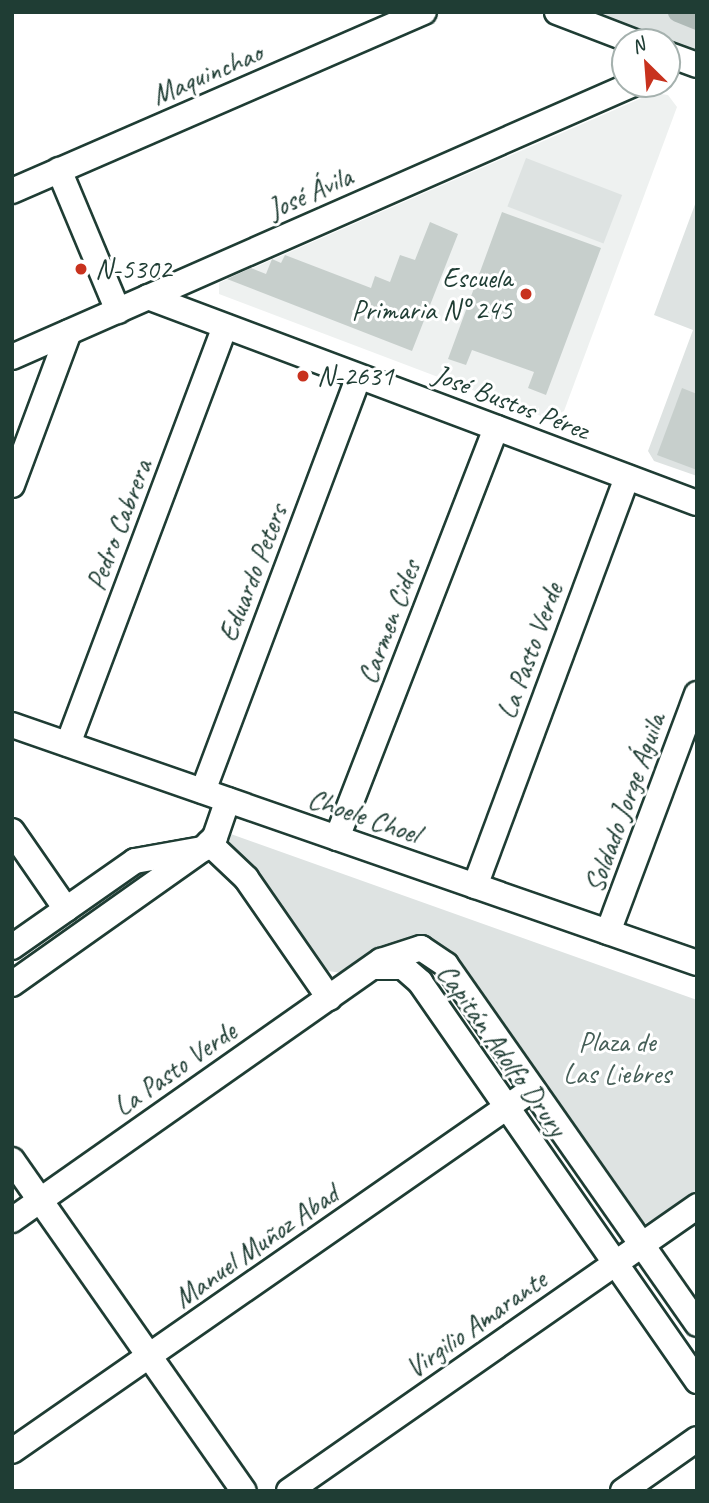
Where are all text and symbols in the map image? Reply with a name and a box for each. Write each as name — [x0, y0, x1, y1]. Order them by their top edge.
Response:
north arrow — [611, 28, 681, 98]
text: N — [628, 32, 648, 59]
street label: Maquinchao — [147, 36, 267, 112]
street label: José Ávila — [263, 160, 357, 226]
place label: N-5302 — [95, 252, 171, 286]
marker: N-5302 — [73, 261, 89, 277]
place label: Escuela Primaria N° 245 — [352, 261, 512, 327]
marker: Escuela Primaria N° 245 — [518, 286, 534, 302]
street label: José Bustos Pérez — [429, 357, 593, 447]
place label: N-2631 — [317, 359, 393, 393]
marker: N-2631 — [295, 368, 311, 384]
street label: Pedro Cabrera — [79, 455, 159, 595]
street label: Eduardo Peters — [211, 500, 295, 646]
street label: Carmen Cides — [350, 556, 428, 688]
street label: La Pasto Verde — [490, 578, 570, 724]
street label: Soldado Jorge Águila — [577, 709, 673, 897]
street label: Choele Choel — [304, 781, 424, 851]
street label: Capitán Adolfo Drury — [430, 957, 574, 1143]
street label: La Pasto Verde — [107, 1014, 243, 1124]
park label: Plaza de Las Liebres — [563, 1025, 671, 1091]
street label: Manuel Muñoz Abad — [167, 1177, 345, 1315]
street label: Virgilio Amarante — [399, 1263, 553, 1385]

